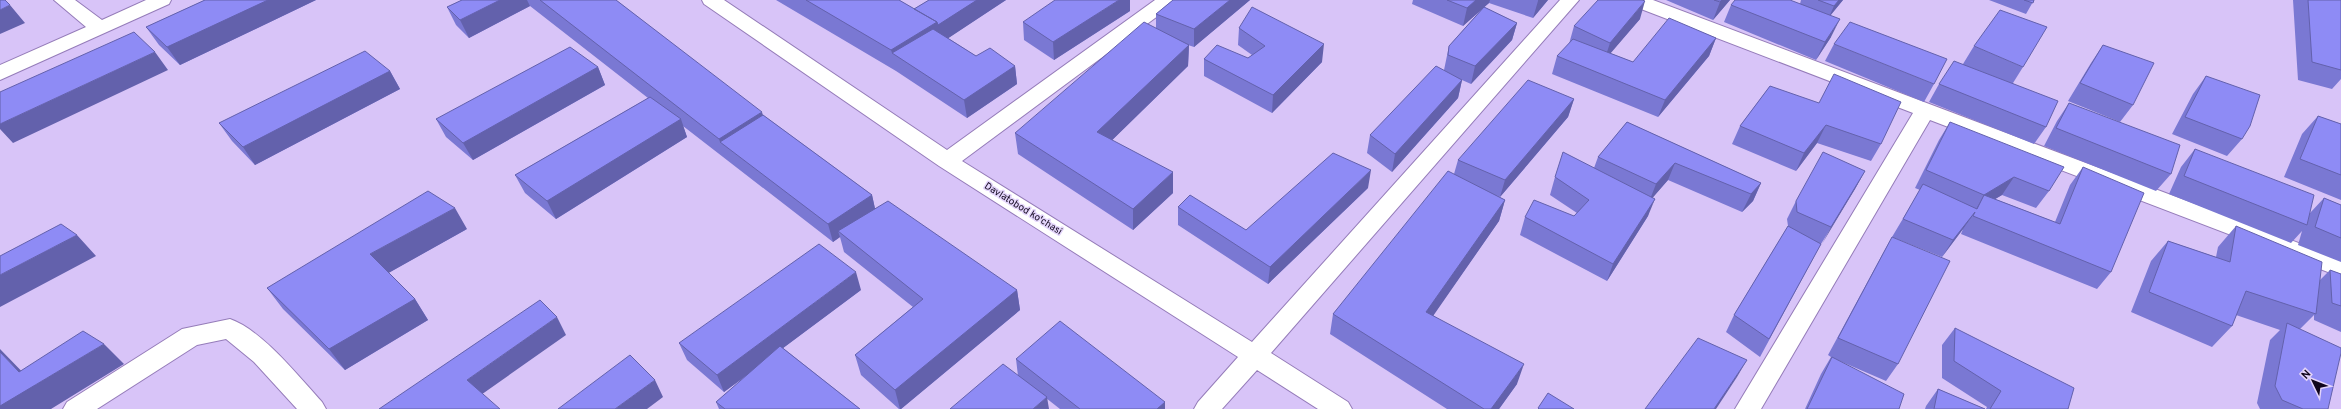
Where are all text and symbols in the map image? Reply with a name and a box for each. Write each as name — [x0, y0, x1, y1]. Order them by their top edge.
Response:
street label: Davlatobod ko'chasi — [982, 180, 1064, 238]
north arrow — [2293, 361, 2333, 401]
text: N — [2299, 367, 2314, 383]

